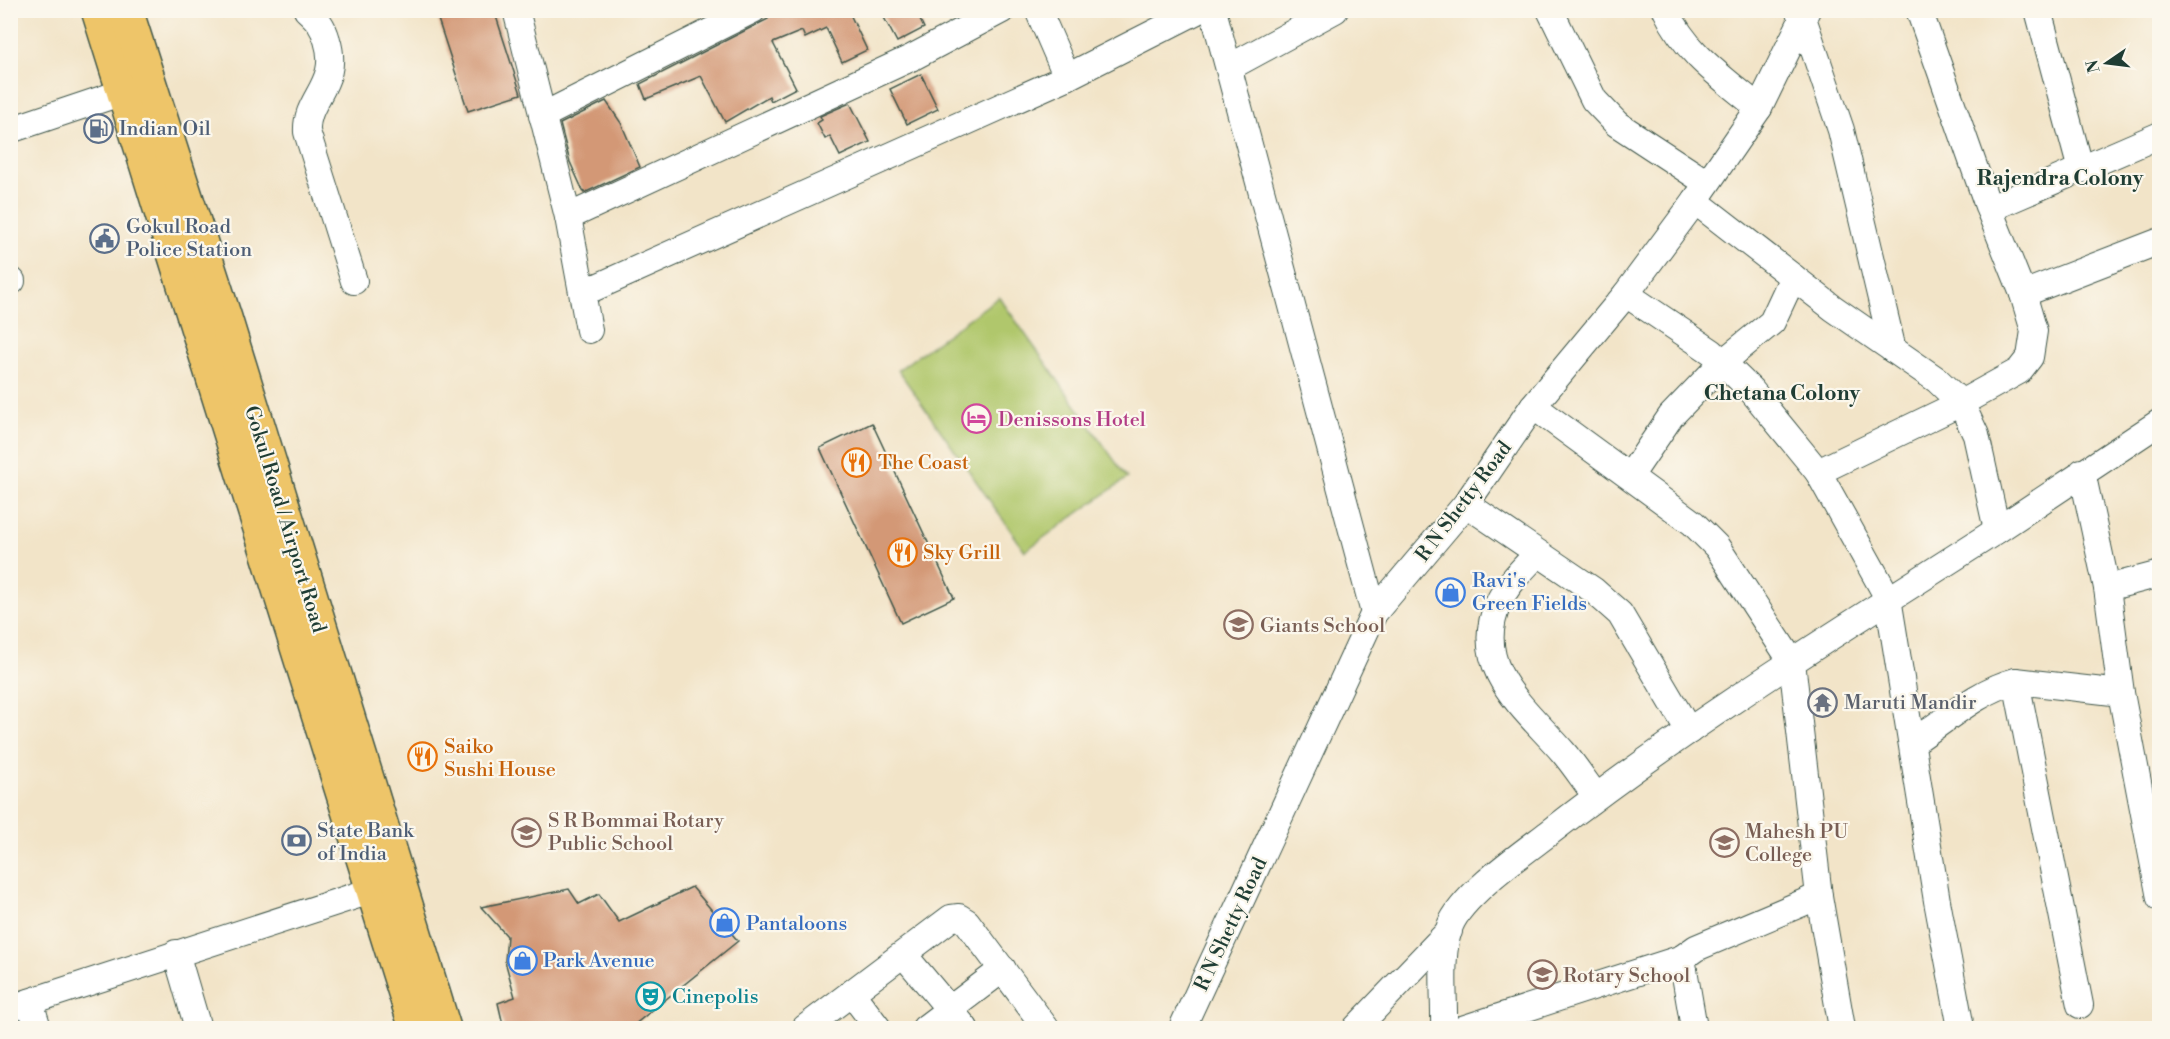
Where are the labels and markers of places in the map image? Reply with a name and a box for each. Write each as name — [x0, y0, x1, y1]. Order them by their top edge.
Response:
fuel station icon: Indian Oil — [82, 112, 114, 144]
place label: Indian Oil — [119, 117, 211, 142]
place label: Gokul Road Police Station — [126, 215, 252, 263]
public building icon: Gokul Road Police Station — [89, 222, 121, 254]
hotel icon: Denissons Hotel — [961, 403, 993, 435]
place label: Denissons Hotel — [998, 408, 1146, 433]
restaurant icon: The Coast — [841, 446, 873, 478]
place label: The Coast — [878, 451, 969, 476]
restaurant icon: Sky Grill — [886, 536, 918, 568]
place label: Sky Grill — [923, 541, 1001, 566]
place label: Ravi's Green Fields — [1472, 569, 1587, 617]
shop icon: Ravi's Green Fields — [1435, 576, 1467, 608]
school or university icon: Giants School — [1223, 609, 1255, 641]
place label: Giants School — [1260, 614, 1385, 639]
temple icon: Maruti Mandir — [1807, 686, 1839, 718]
place label: Maruti Mandir — [1844, 691, 1977, 716]
place label: Saiko Sushi House — [444, 735, 556, 783]
restaurant icon: Saiko Sushi House — [407, 741, 439, 773]
place label: S R Bommai Rotary Public School — [548, 809, 724, 857]
school or university icon: S R Bommai Rotary Public School — [511, 816, 543, 848]
place label: State Bank of India — [317, 819, 415, 867]
place label: Mahesh PU College — [1745, 820, 1848, 868]
bank icon: State Bank of India — [280, 825, 312, 857]
school or university icon: Mahesh PU College — [1708, 826, 1740, 858]
shop icon: Pantaloons — [709, 907, 741, 939]
place label: Pantaloons — [746, 912, 847, 937]
shop icon: Park Avenue — [506, 944, 538, 976]
place label: Park Avenue — [543, 949, 655, 974]
school or university icon: Rotary School — [1526, 959, 1558, 991]
place label: Rotary School — [1563, 964, 1690, 989]
theatre icon: Cinepolis — [635, 980, 667, 1012]
place label: Cinepolis — [672, 985, 758, 1010]

